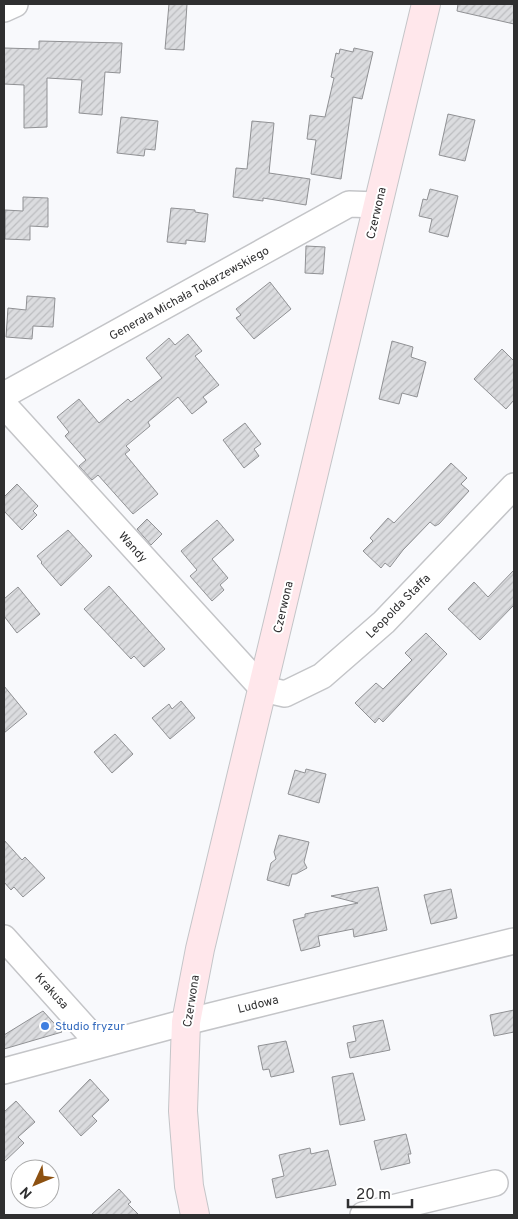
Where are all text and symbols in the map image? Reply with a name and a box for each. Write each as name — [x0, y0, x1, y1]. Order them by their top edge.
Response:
street label: Czerwona — [363, 186, 391, 241]
street label: Generała Michała Tokarzewskiego — [107, 243, 273, 345]
street label: Wandy — [114, 529, 150, 567]
street label: Leopolda Staffa — [363, 571, 434, 642]
street label: Czerwona — [270, 580, 298, 635]
street label: Krakusa — [31, 970, 72, 1013]
street label: Czerwona — [180, 974, 204, 1029]
street label: Ludowa — [236, 992, 280, 1018]
place label: Studio fryzur — [55, 1019, 125, 1035]
marker: Studio fryzur — [39, 1020, 51, 1032]
north arrow — [10, 1159, 60, 1209]
scale bar — [348, 1176, 412, 1208]
text: N — [17, 1182, 36, 1202]
text: 20 m — [356, 1186, 391, 1205]

